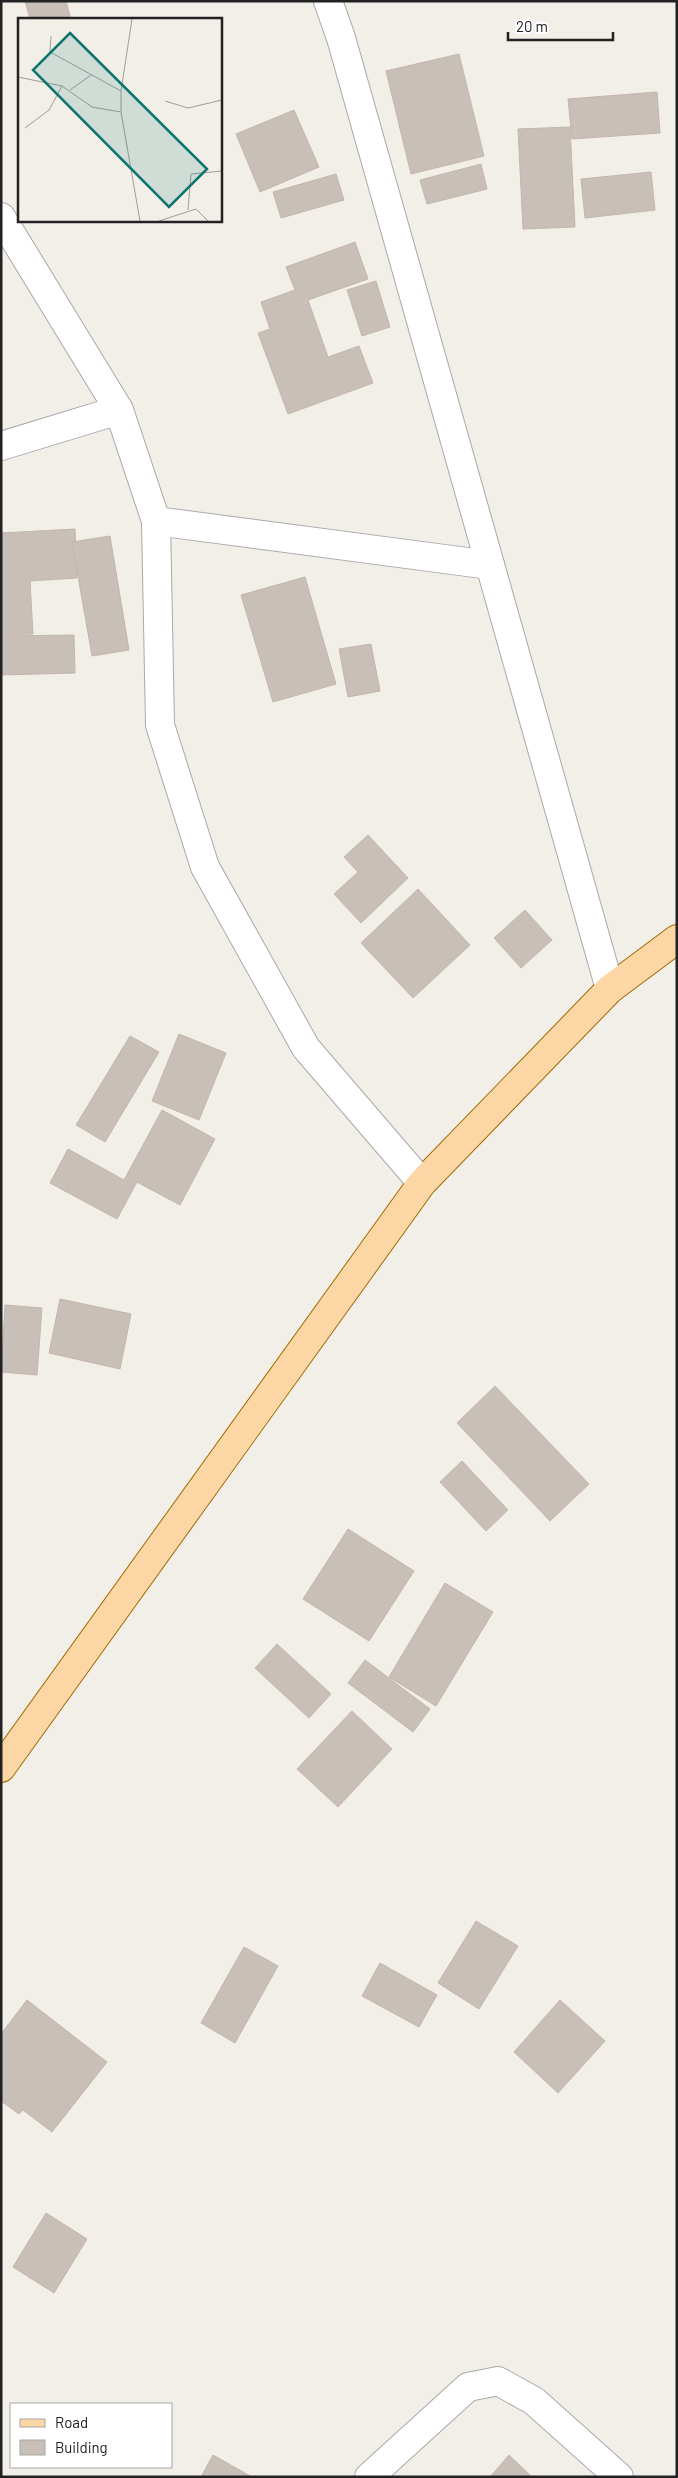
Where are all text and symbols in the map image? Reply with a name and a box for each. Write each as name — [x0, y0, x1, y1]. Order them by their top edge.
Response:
scale bar — [508, 10, 613, 42]
text: 20 m — [516, 17, 548, 35]
inset map — [18, 18, 221, 221]
legend — [10, 2403, 172, 2468]
text: Road — [55, 2413, 88, 2431]
text: Building — [55, 2438, 108, 2456]

